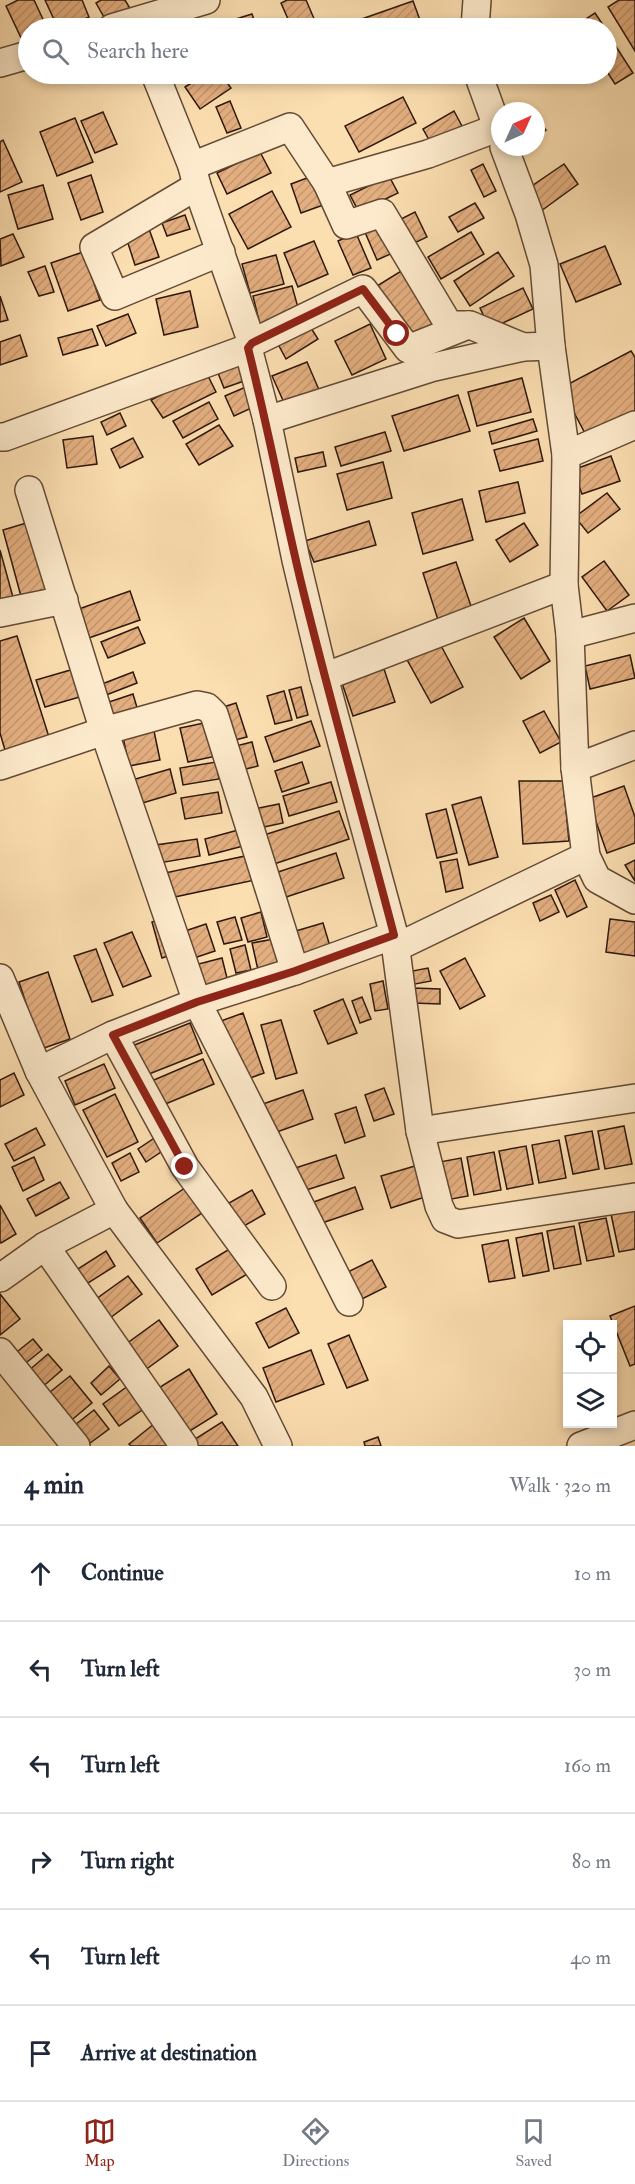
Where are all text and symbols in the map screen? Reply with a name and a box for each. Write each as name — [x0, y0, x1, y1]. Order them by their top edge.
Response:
search box — [18, 18, 617, 84]
icon: search — [39, 35, 72, 68]
text: Search here — [87, 37, 189, 65]
north arrow — [491, 102, 545, 156]
route start — [383, 320, 409, 346]
route end — [171, 1153, 197, 1179]
map controls — [563, 1320, 617, 1428]
button: locate — [563, 1320, 617, 1374]
button: layers — [563, 1374, 617, 1428]
text: 4 min — [24, 1469, 84, 1501]
text: Walk · 320 m — [509, 1473, 611, 1498]
icon: ahead — [24, 1557, 57, 1590]
text: Continue — [81, 1559, 164, 1587]
text: 10 m — [574, 1561, 611, 1586]
icon: left — [24, 1653, 57, 1686]
text: Turn left — [81, 1655, 160, 1683]
text: 30 m — [573, 1657, 611, 1682]
icon: left — [24, 1749, 57, 1782]
text: Turn left — [81, 1751, 160, 1779]
text: 160 m — [564, 1753, 611, 1778]
icon: right — [24, 1845, 57, 1878]
text: Turn right — [81, 1847, 174, 1875]
text: 80 m — [572, 1849, 611, 1874]
icon: left — [24, 1941, 57, 1974]
text: Turn left — [81, 1943, 160, 1971]
text: 40 m — [570, 1945, 611, 1970]
icon: arrive — [24, 2037, 57, 2070]
text: Arrive at destination — [81, 2039, 257, 2067]
tab: Map — [83, 2115, 116, 2171]
tab: Directions — [282, 2115, 349, 2171]
tab: Saved — [515, 2115, 552, 2171]

